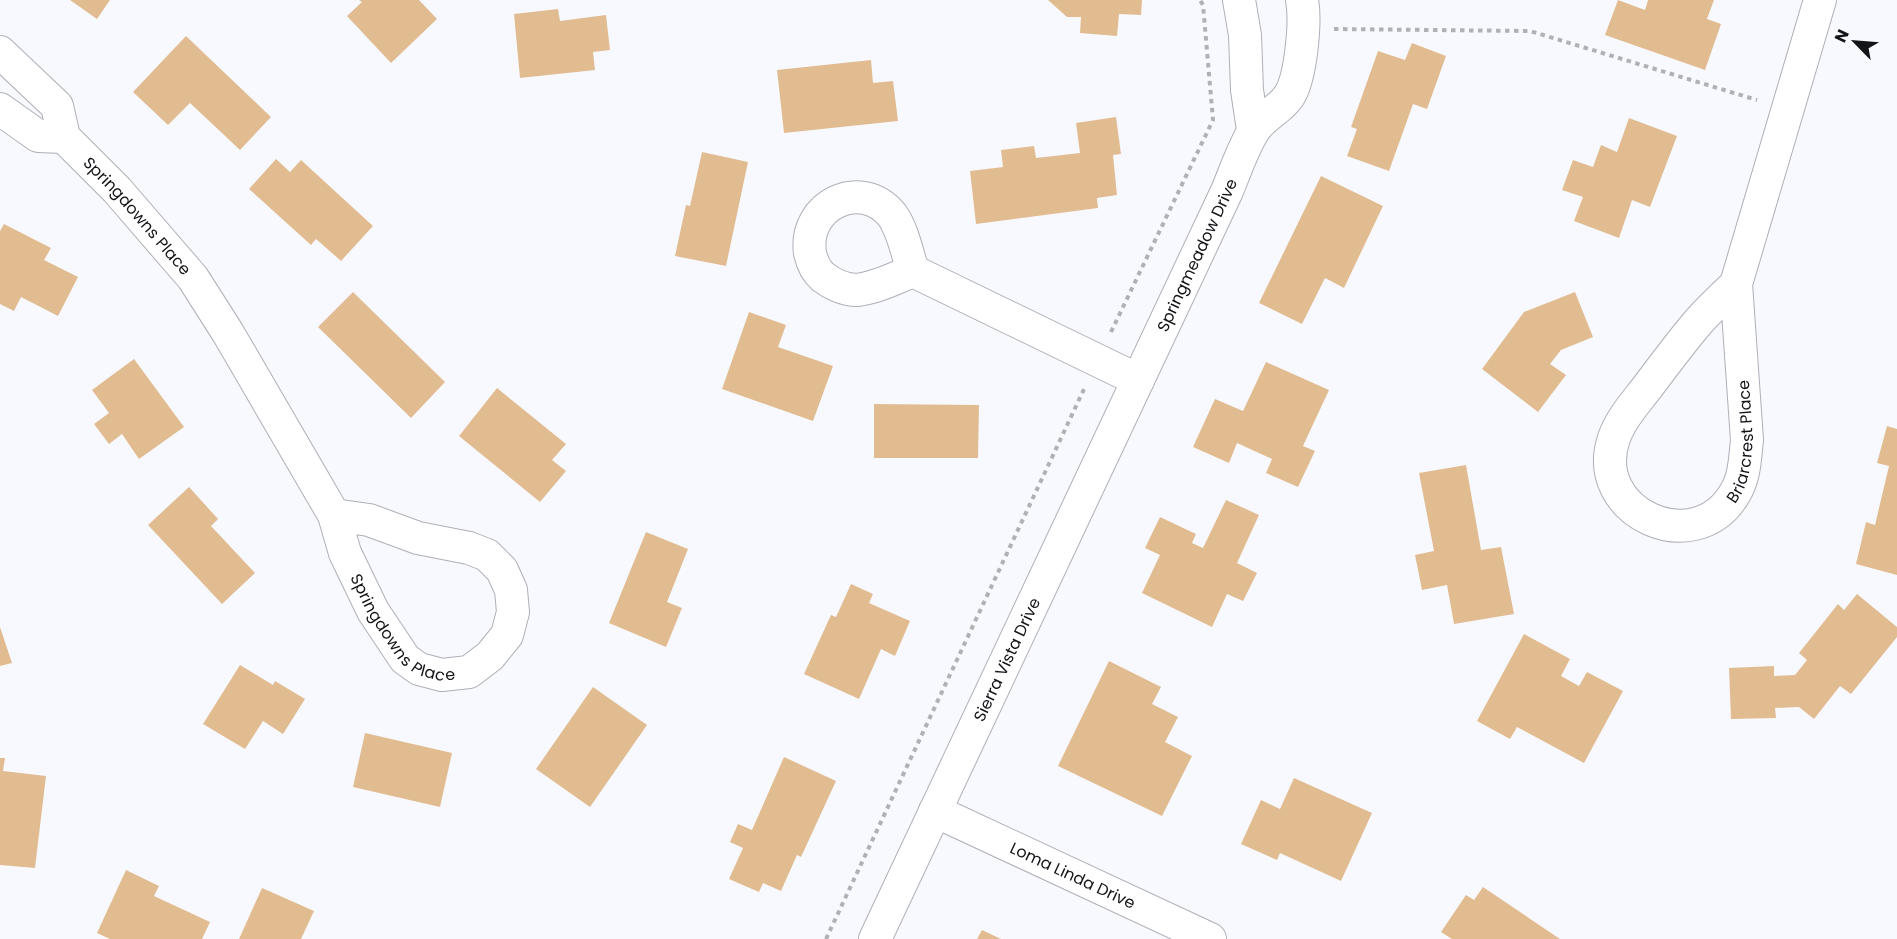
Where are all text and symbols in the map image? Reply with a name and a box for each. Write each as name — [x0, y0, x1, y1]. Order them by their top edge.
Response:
north arrow — [1825, 12, 1885, 72]
text: N — [1829, 26, 1855, 46]
street label: Springdowns Place — [78, 152, 196, 280]
street label: Springmeadow Drive — [1151, 175, 1243, 336]
street label: Briarcrest Place — [1721, 379, 1759, 508]
street label: Springdowns Place — [345, 570, 456, 687]
street label: Sierra Vista Drive — [968, 594, 1046, 725]
street label: Loma Linda Drive — [1006, 836, 1139, 915]

